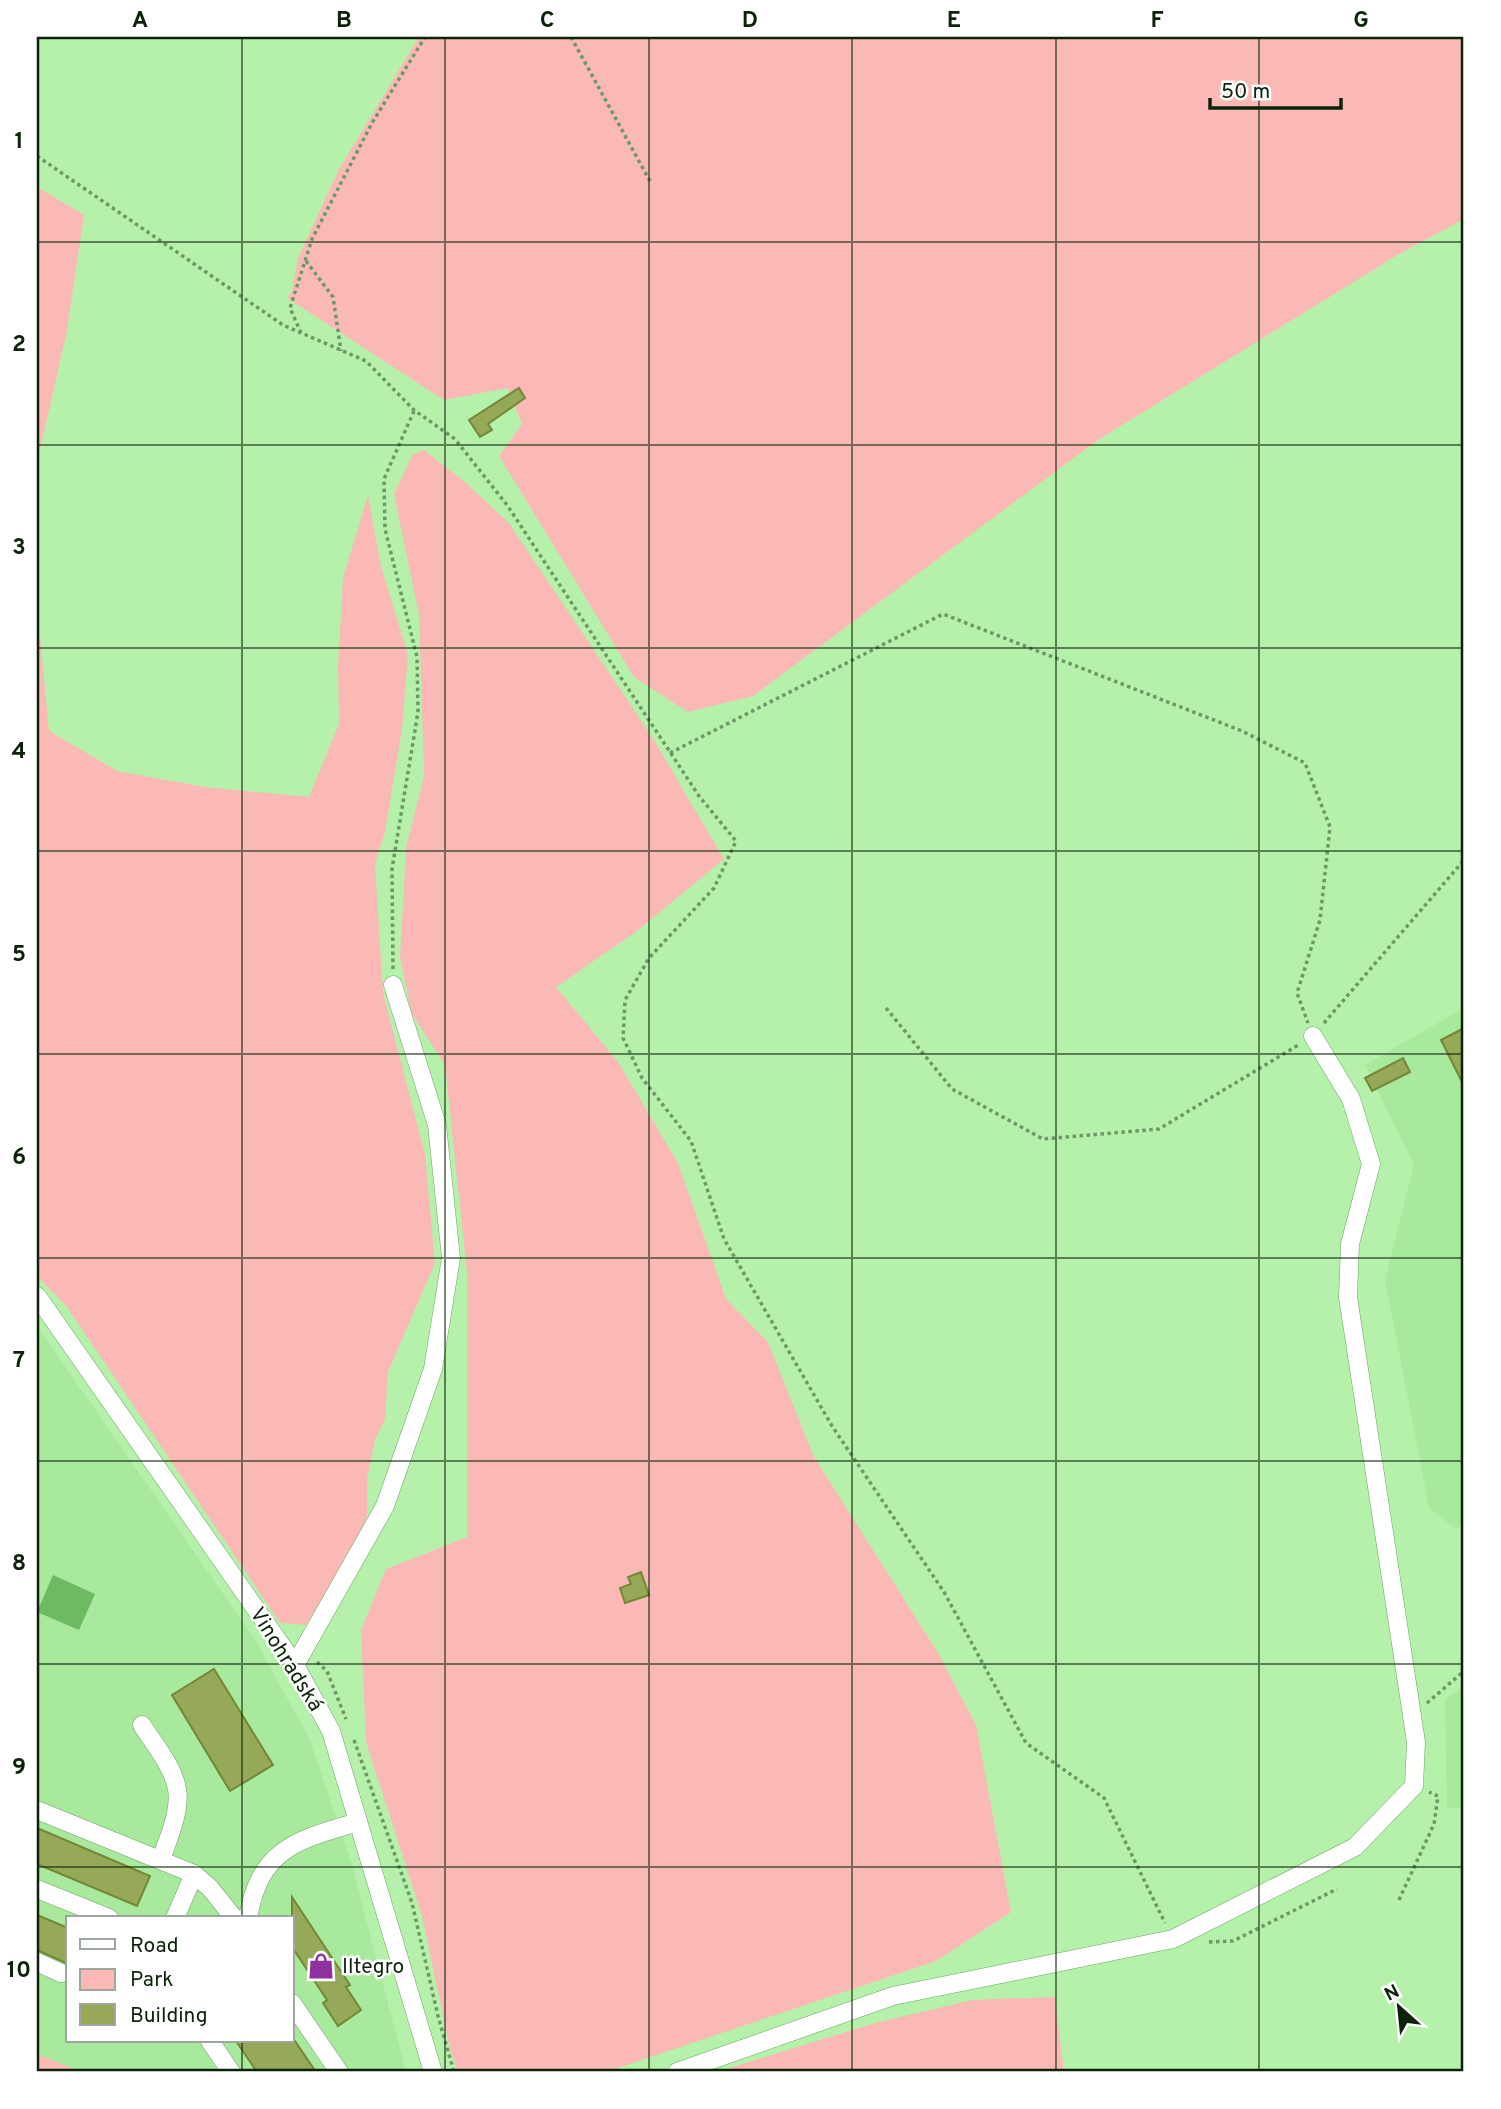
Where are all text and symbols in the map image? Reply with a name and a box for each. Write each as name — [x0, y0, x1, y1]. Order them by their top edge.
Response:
text: A — [132, 7, 148, 36]
text: B — [336, 7, 352, 36]
text: C — [540, 7, 554, 36]
text: D — [742, 7, 758, 36]
text: E — [947, 7, 961, 36]
text: F — [1150, 7, 1164, 36]
text: G — [1353, 7, 1369, 36]
scale bar — [1210, 66, 1342, 110]
text: 50 m — [1221, 79, 1270, 106]
text: 1 — [14, 128, 24, 157]
text: 2 — [12, 331, 26, 360]
text: 3 — [12, 534, 26, 563]
text: 4 — [12, 738, 26, 767]
text: 5 — [12, 941, 26, 970]
text: 6 — [12, 1144, 26, 1173]
text: 7 — [13, 1347, 25, 1376]
text: 8 — [12, 1550, 26, 1579]
street label: Vinohradská — [243, 1603, 328, 1717]
text: 9 — [12, 1754, 26, 1783]
legend — [66, 1916, 294, 2042]
text: Road — [130, 1933, 179, 1960]
shop icon: Iltegro — [306, 1951, 336, 1981]
place label: Iltegro — [342, 1954, 404, 1981]
text: 10 — [7, 1957, 31, 1986]
text: Park — [130, 1967, 173, 1994]
north arrow — [1364, 1972, 1434, 2042]
text: N — [1381, 1980, 1404, 2007]
text: Building — [130, 2003, 208, 2030]

